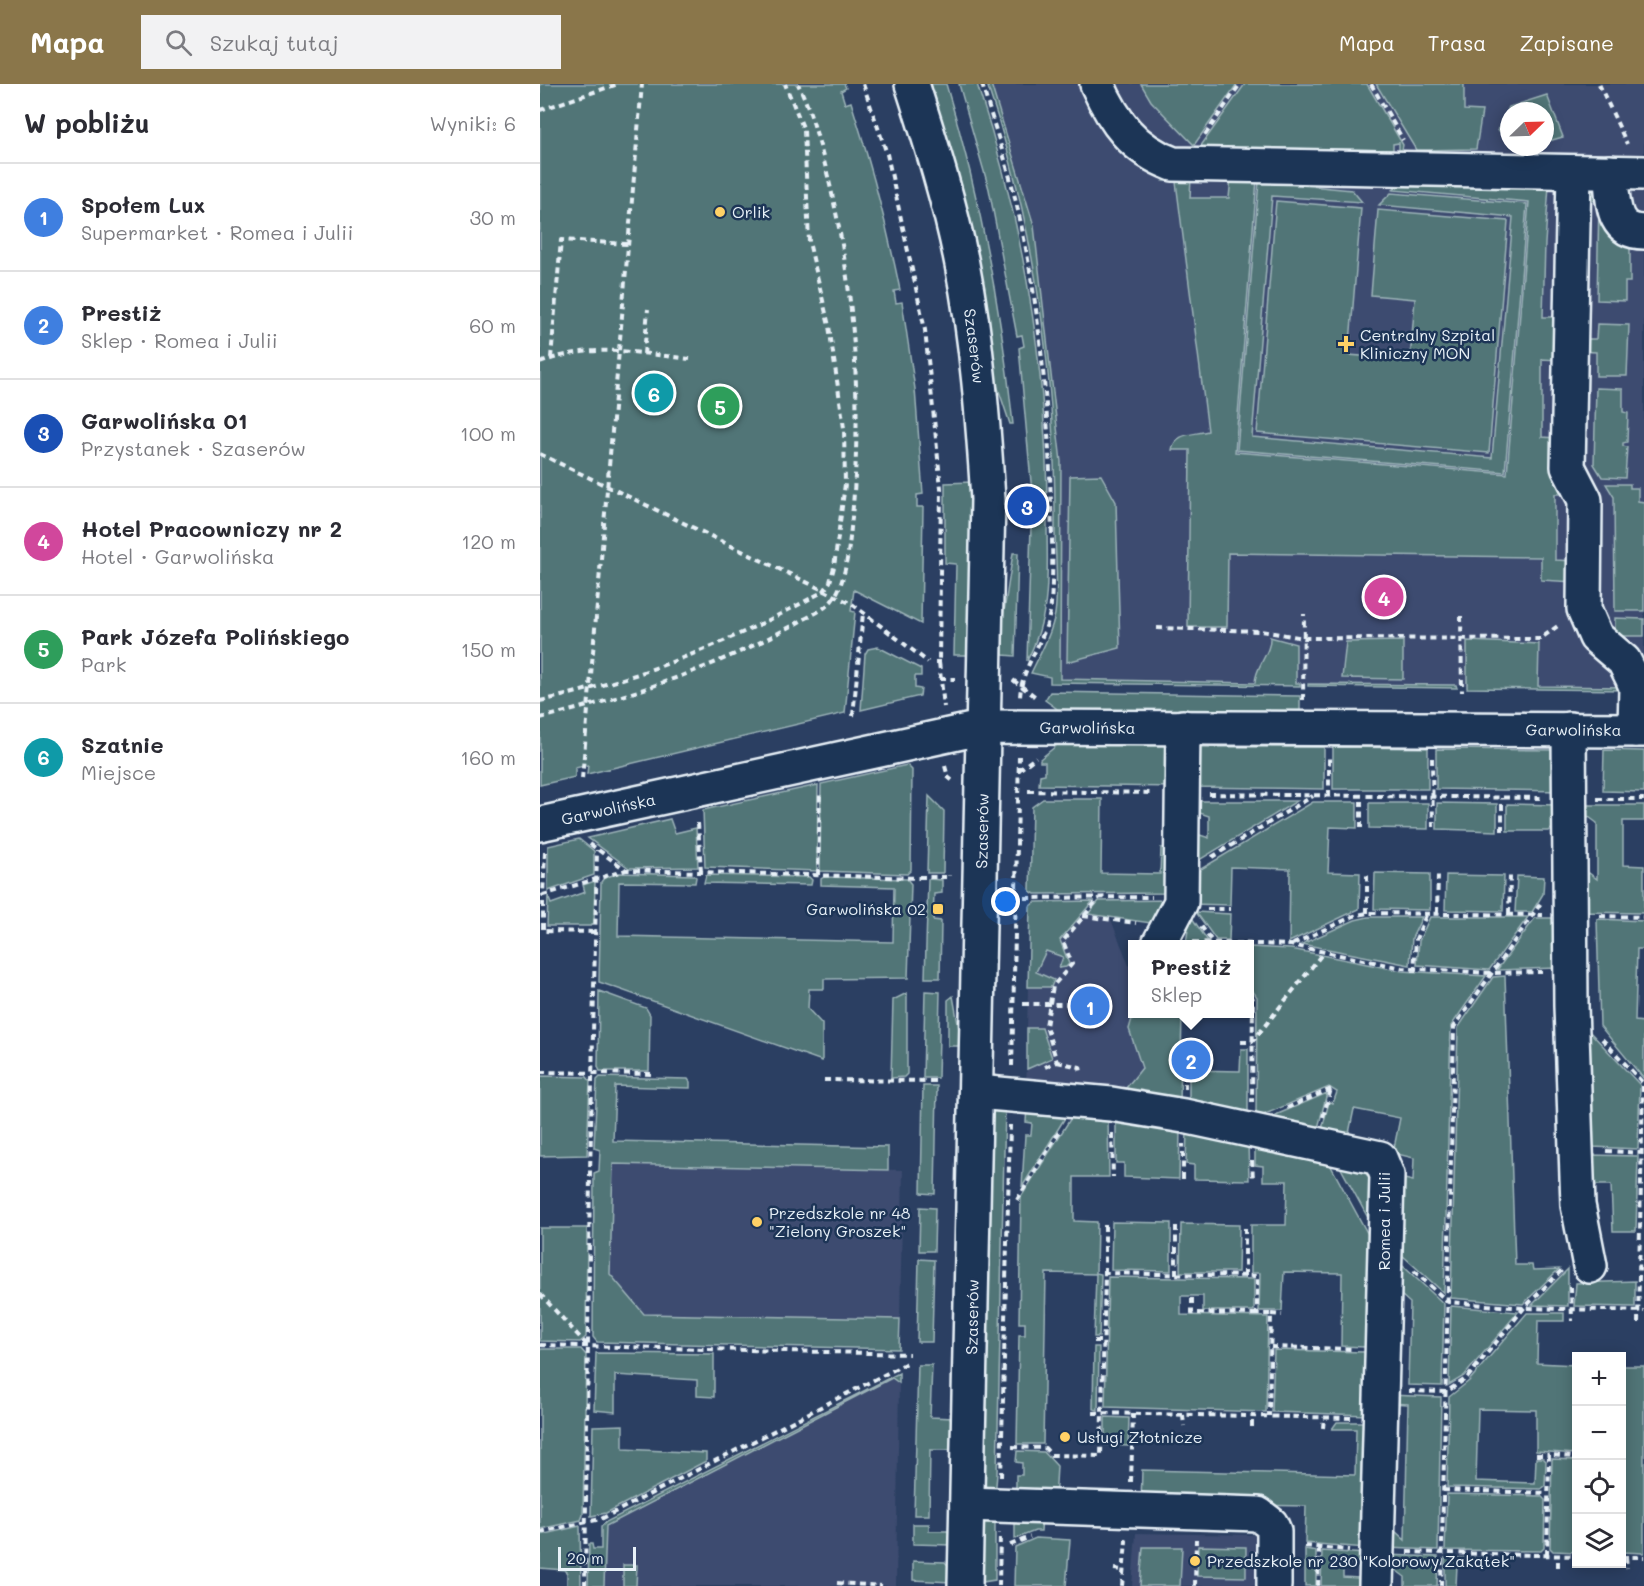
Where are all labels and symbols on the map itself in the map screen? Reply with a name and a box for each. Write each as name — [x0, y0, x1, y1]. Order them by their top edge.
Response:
north arrow — [1500, 102, 1554, 156]
place label: Orlik — [732, 201, 770, 222]
marker: Orlik — [713, 205, 727, 219]
street label: Szaserów — [960, 307, 990, 385]
place label: Centralny Szpital Kliniczny MON — [1360, 324, 1495, 363]
marker: Centralny Szpital Kliniczny MON — [1337, 335, 1355, 353]
pin: 6 — [634, 370, 674, 416]
pin: 5 — [700, 384, 740, 428]
pin: 3 — [1008, 484, 1046, 528]
pin: 4 — [1364, 574, 1404, 620]
street label: Garwolińska — [1040, 716, 1136, 738]
street label: Garwolińska — [1526, 718, 1622, 740]
street label: Garwolińska — [559, 788, 657, 829]
street label: Szaserów — [970, 793, 993, 869]
your location — [991, 887, 1020, 916]
place label: Garwolińska 02 — [806, 898, 926, 919]
marker: Garwolińska 02 — [931, 902, 945, 916]
pin: 1 — [1070, 984, 1110, 1028]
pin: 2 — [1172, 1038, 1210, 1082]
street label: Romea i Julii — [1373, 1172, 1394, 1270]
place label: Przedszkole nr 48 "Zielony Groszek" — [769, 1202, 911, 1241]
marker: Przedszkole nr 48 "Zielony Groszek" — [750, 1215, 764, 1229]
street label: Szaserów — [960, 1279, 983, 1355]
place label: Usługi Złotnicze — [1077, 1426, 1203, 1447]
marker: Usługi Złotnicze — [1058, 1430, 1072, 1444]
scale bar — [558, 1544, 636, 1572]
place label: Przedszkole nr 230 "Kolorowy Zakątek" — [1207, 1550, 1515, 1571]
marker: Przedszkole nr 230 "Kolorowy Zakątek" — [1188, 1554, 1202, 1568]

